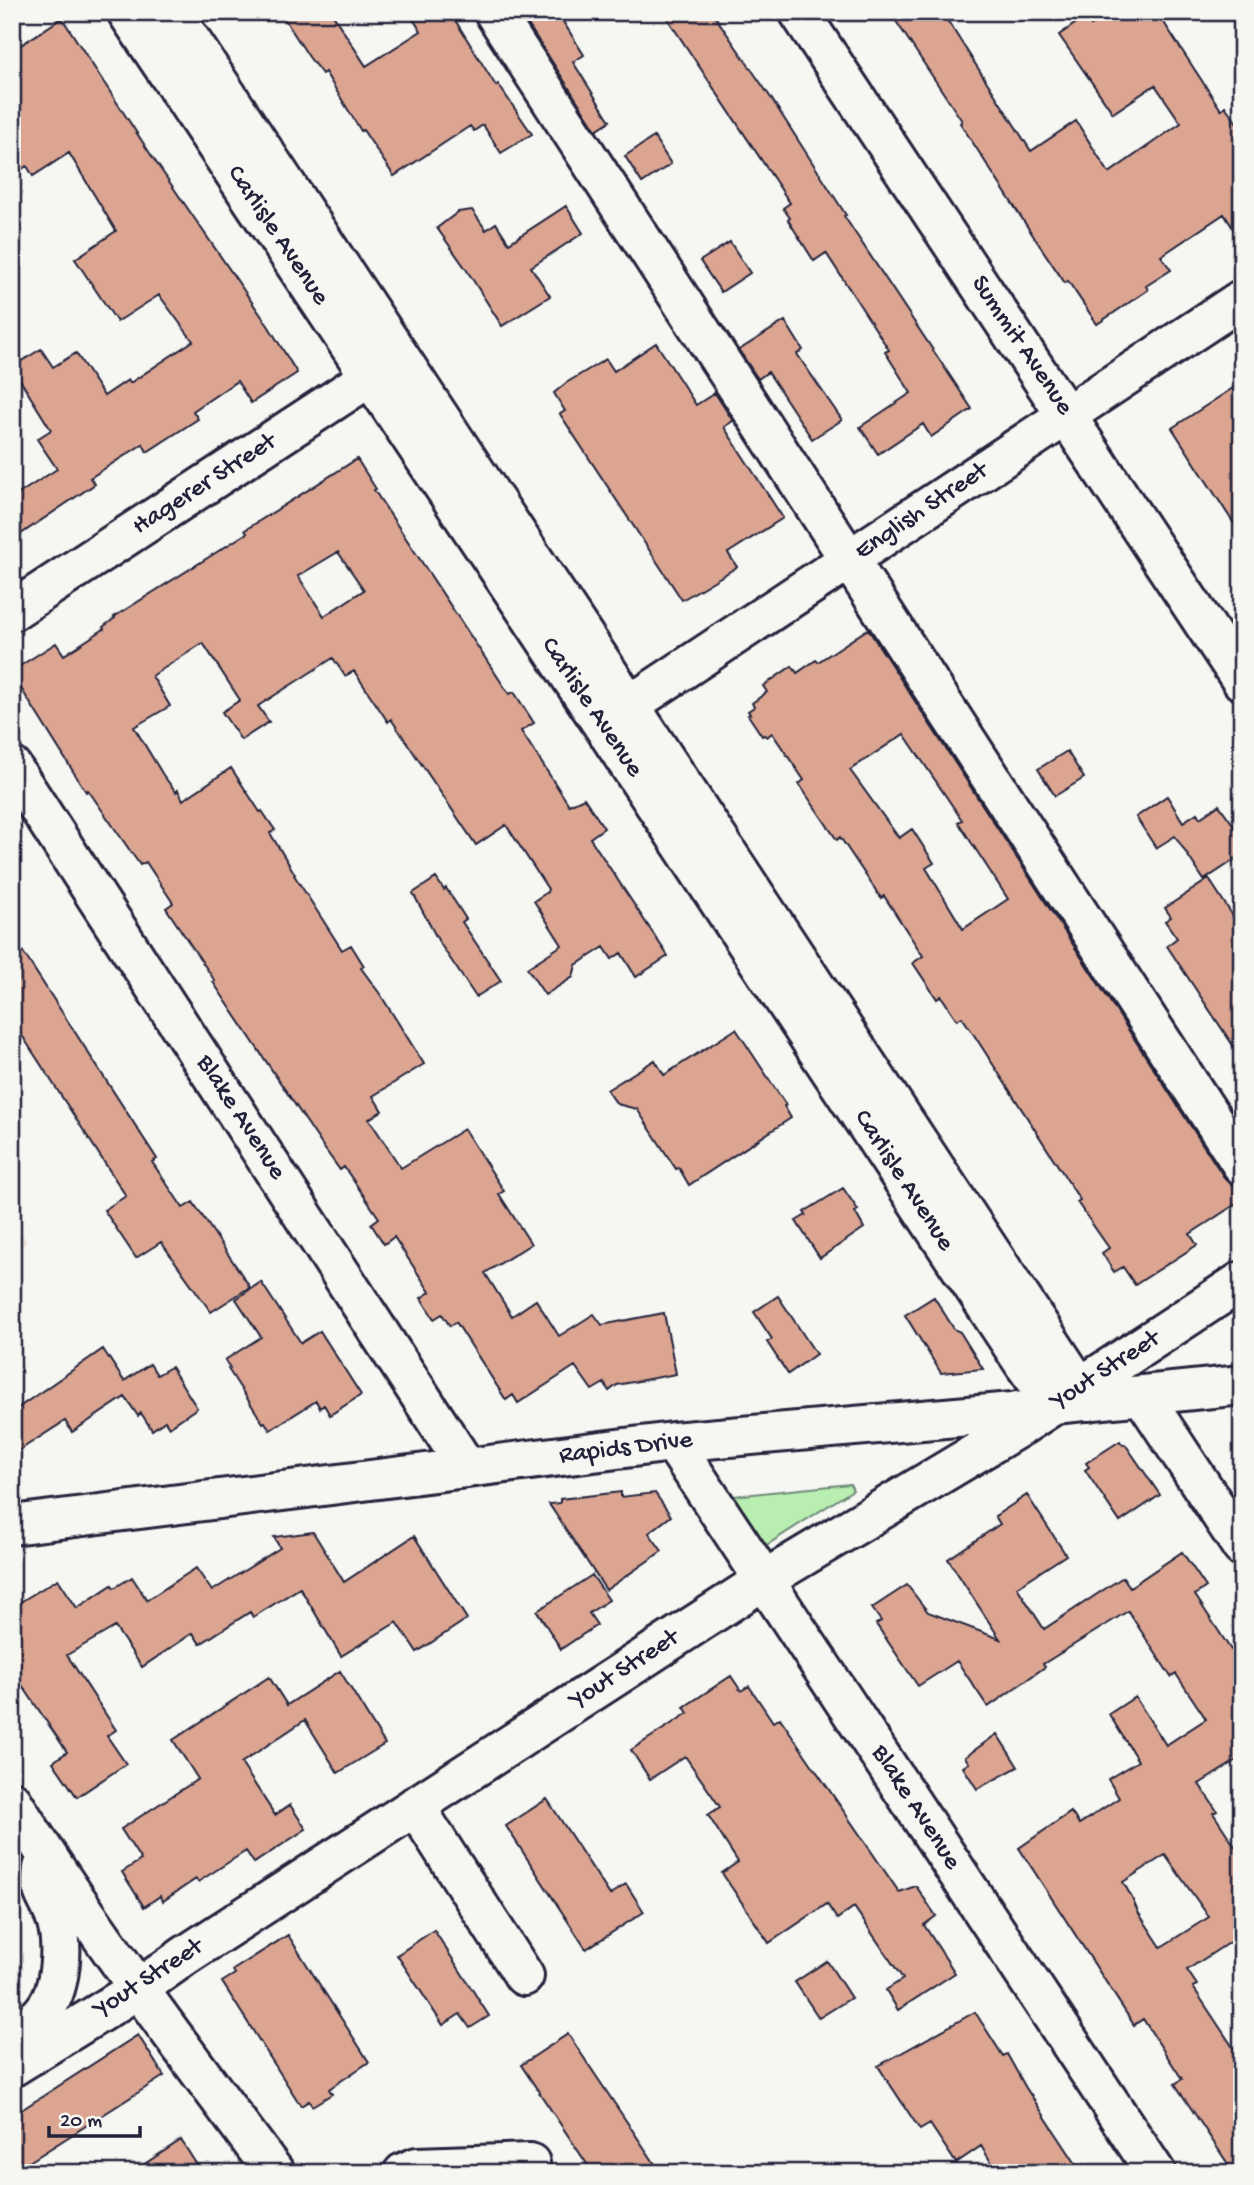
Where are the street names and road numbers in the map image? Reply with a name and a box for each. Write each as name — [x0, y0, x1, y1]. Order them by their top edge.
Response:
street label: Carlisle Avenue — [219, 160, 336, 312]
street label: Summit Avenue — [963, 270, 1079, 422]
street label: Hagerer Street — [127, 426, 285, 543]
street label: English Street — [850, 455, 996, 568]
street label: Carlisle Avenue — [533, 632, 650, 784]
street label: Blake Avenue — [188, 1049, 292, 1187]
street label: Carlisle Avenue — [846, 1105, 960, 1258]
street label: Yout Street — [1044, 1323, 1168, 1419]
street label: Rapids Drive — [558, 1425, 695, 1473]
street label: Yout Street — [563, 1622, 687, 1718]
street label: Blake Avenue — [863, 1739, 967, 1877]
street label: Yout Street — [87, 1931, 211, 2027]

